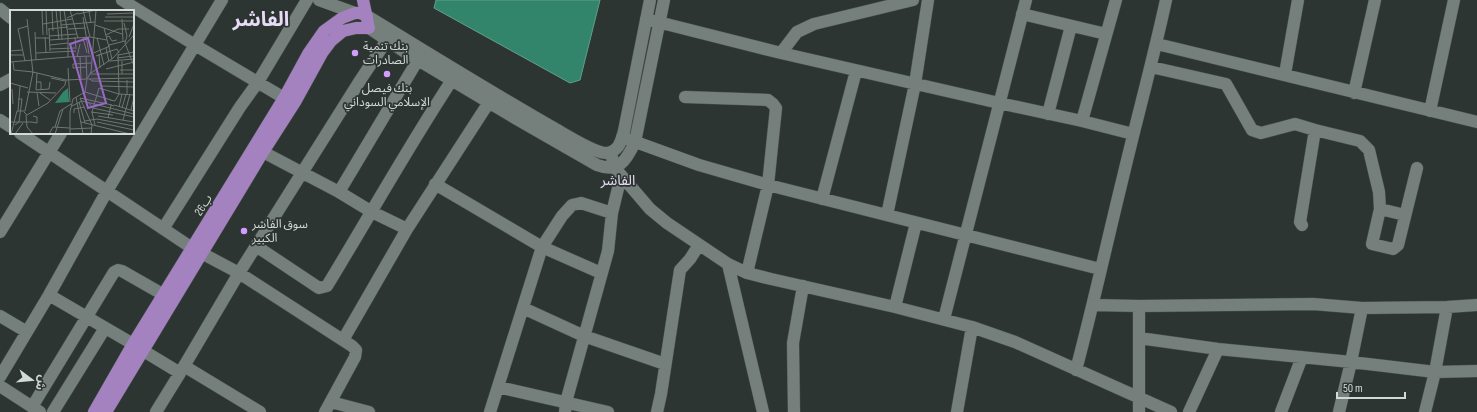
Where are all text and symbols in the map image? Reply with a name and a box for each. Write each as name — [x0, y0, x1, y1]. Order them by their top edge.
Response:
district label: الفاشر — [232, 8, 289, 32]
inset map — [10, 10, 134, 134]
place label: بنك تنمية الصادرات — [363, 39, 409, 68]
marker: بنك تنمية الصادرات — [350, 48, 360, 58]
marker: بنك فيصل الإسلامي السوداني — [382, 69, 392, 79]
place label: بنك فيصل الإسلامي السوداني — [344, 81, 430, 112]
district label: الفاشر — [600, 172, 635, 189]
street label: 26ب — [191, 192, 216, 219]
place label: سوق الفاشر الكبير — [251, 217, 308, 246]
marker: سوق الفاشر الكبير — [239, 226, 249, 236]
north arrow — [12, 360, 52, 400]
text: ش — [33, 374, 49, 392]
scale bar — [1337, 374, 1405, 400]
text: 50 m — [1343, 381, 1363, 396]

